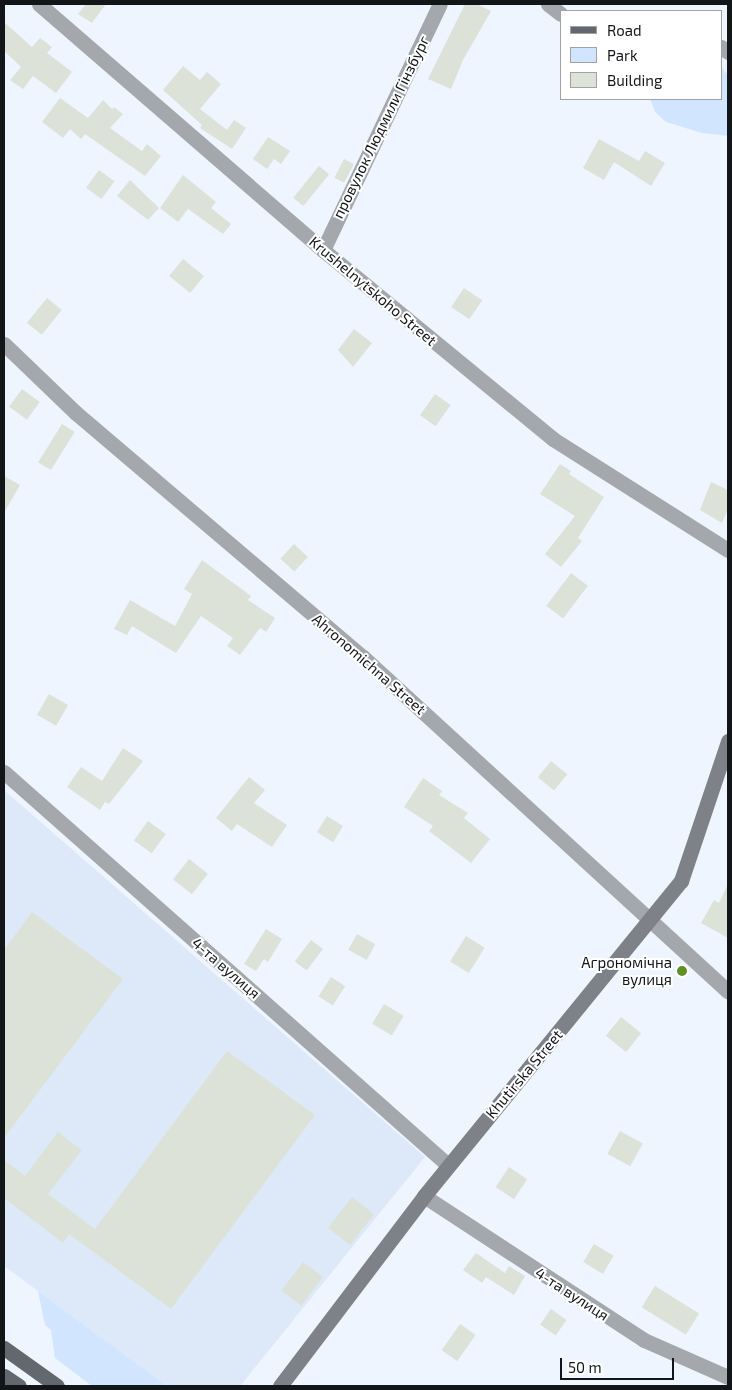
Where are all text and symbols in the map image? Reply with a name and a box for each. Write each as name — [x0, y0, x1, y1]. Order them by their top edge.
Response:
legend — [560, 10, 722, 100]
text: Road — [607, 21, 642, 39]
street label: провулок Людмили Гінзбург — [329, 33, 433, 221]
text: Park — [607, 46, 638, 64]
text: Building — [607, 71, 662, 89]
street label: Krushelnytskoho Street — [306, 233, 440, 349]
street label: Ahronomichna Street — [309, 610, 429, 718]
street label: 4-та вулиця — [188, 934, 264, 1002]
place label: Агрономічна вулиця — [581, 953, 672, 988]
marker: Агрономічна вулиця — [676, 965, 688, 977]
street label: Khutirska Street — [482, 1026, 566, 1122]
street label: 4-та вулиця — [532, 1263, 612, 1325]
scale bar — [562, 1348, 676, 1380]
text: 50 m — [568, 1358, 602, 1376]

